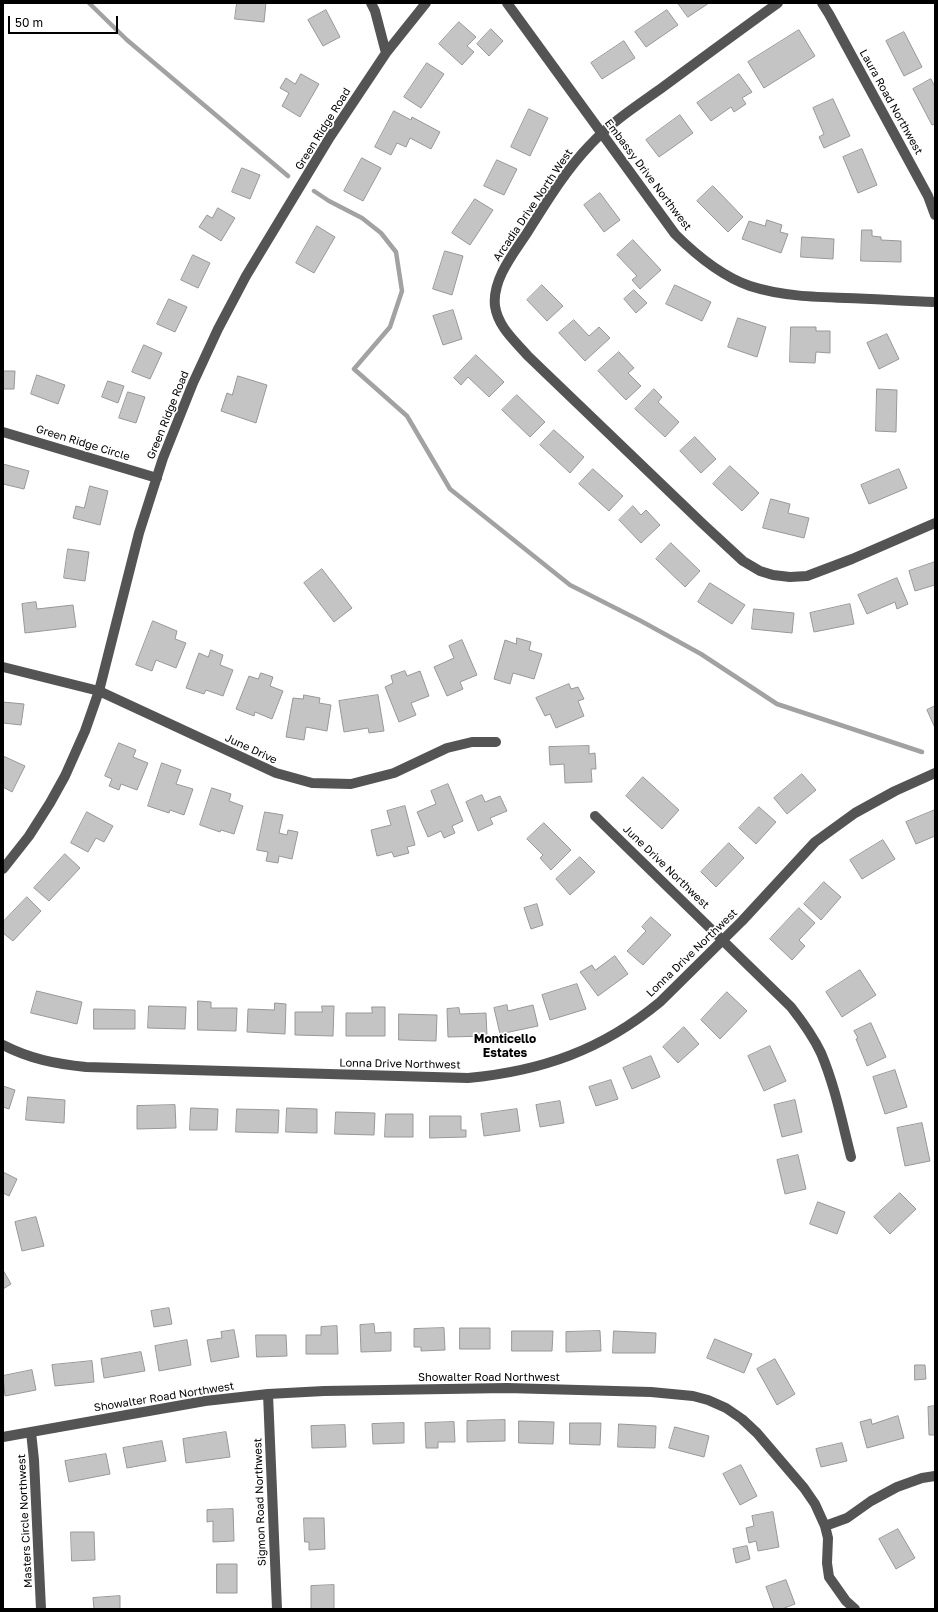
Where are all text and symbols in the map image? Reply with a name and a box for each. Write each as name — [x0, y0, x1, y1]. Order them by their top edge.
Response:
scale bar — [10, 8, 120, 34]
text: 50 m — [15, 15, 43, 30]
street label: Laura Road Northwest — [857, 47, 925, 157]
street label: Green Ridge Road — [292, 86, 354, 172]
street label: Embassy Drive Northwest — [602, 117, 694, 233]
street label: Arcadia Drive North West — [490, 146, 576, 264]
street label: Green Ridge Road — [144, 369, 192, 461]
street label: Green Ridge Circle — [34, 422, 132, 464]
street label: June Drive — [223, 731, 279, 767]
street label: June Drive Northwest — [620, 822, 712, 912]
street label: Lonna Drive Northwest — [644, 906, 740, 1000]
district label: Monticello Estates — [474, 1032, 536, 1060]
street label: Lonna Drive Northwest — [339, 1056, 461, 1072]
street label: Showalter Road Northwest — [418, 1371, 560, 1385]
street label: Showalter Road Northwest — [93, 1379, 235, 1415]
street label: Sigmon Road Northwest — [251, 1438, 269, 1566]
street label: Masters Circle Northwest — [15, 1454, 35, 1588]

